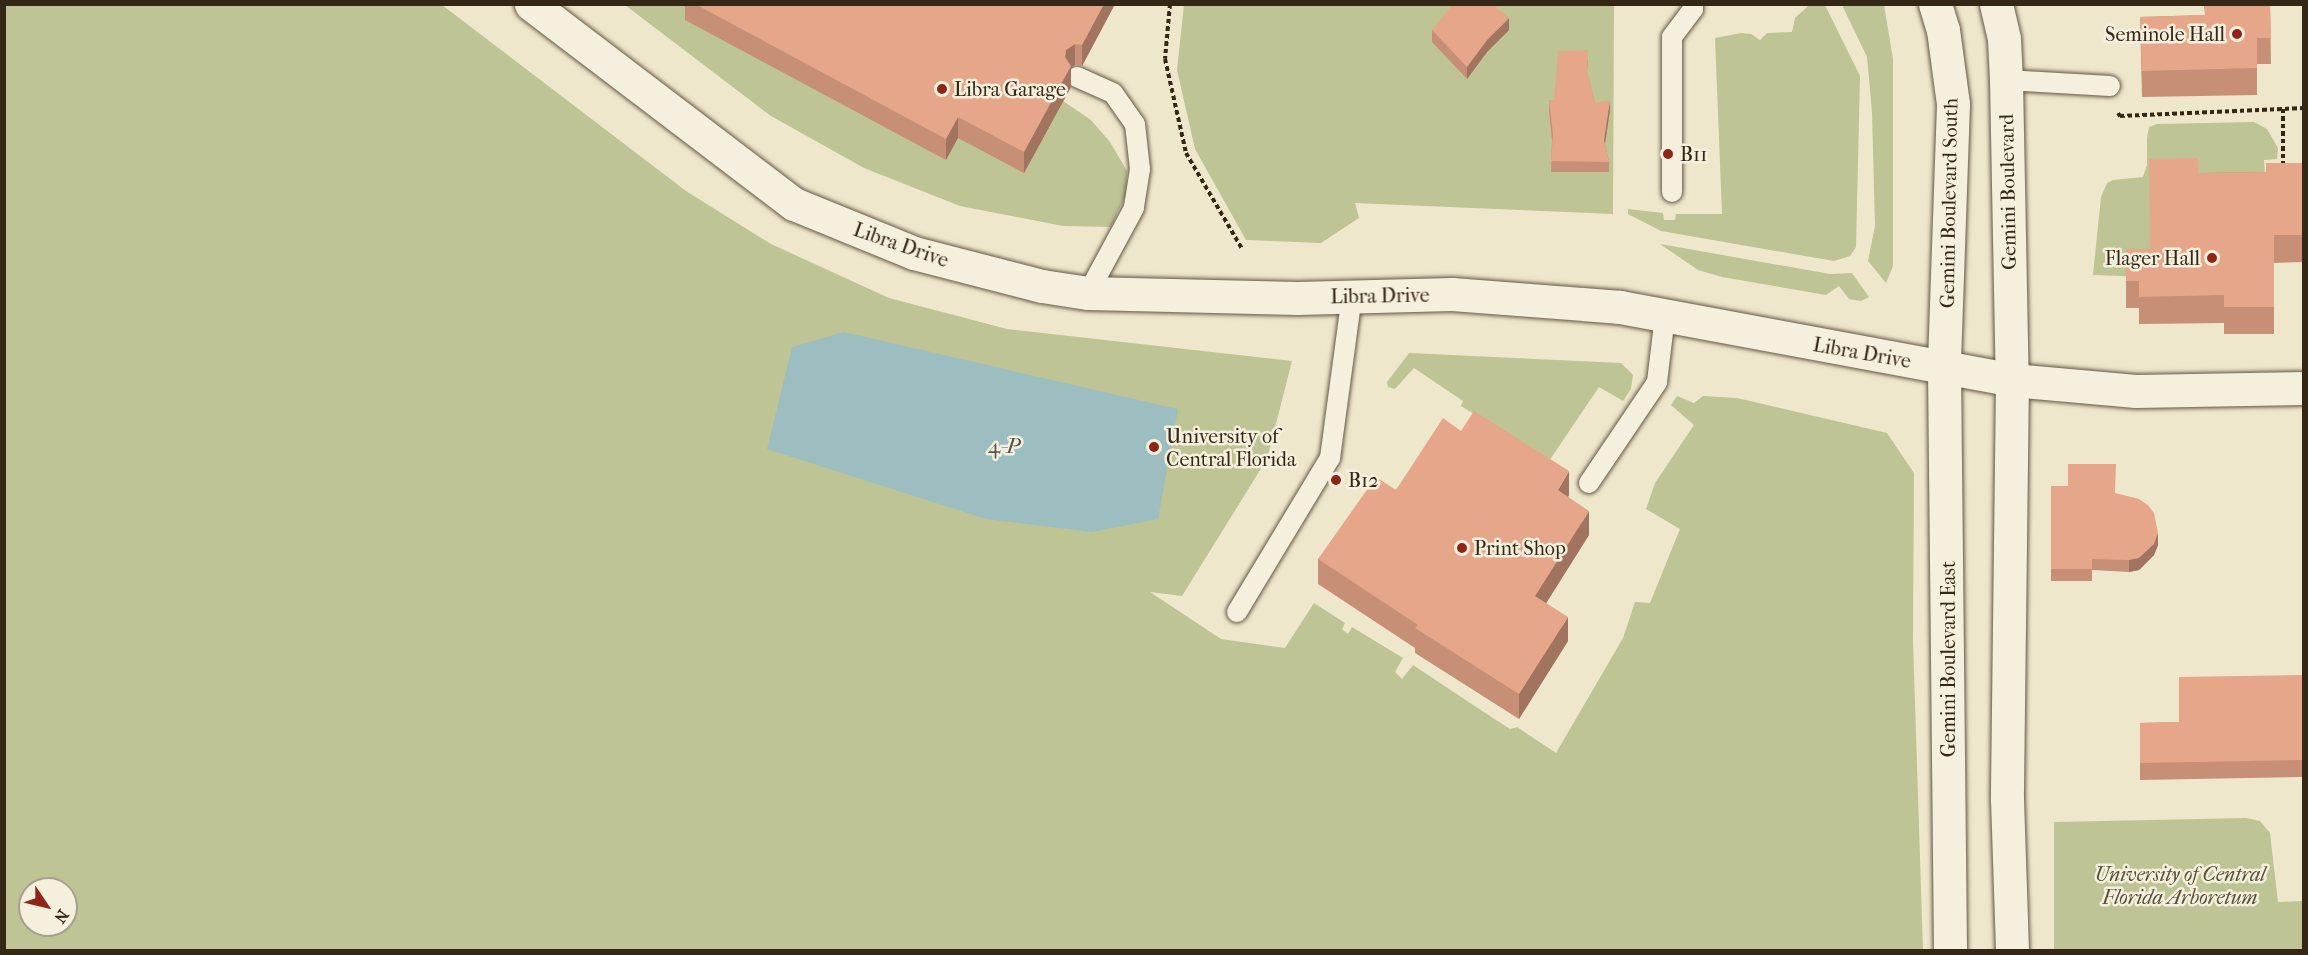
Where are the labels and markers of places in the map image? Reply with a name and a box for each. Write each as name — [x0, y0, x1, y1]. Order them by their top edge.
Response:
place label: Seminole Hall — [2105, 22, 2225, 46]
marker: Seminole Hall — [2230, 27, 2244, 41]
place label: Libra Garage — [954, 77, 1066, 101]
marker: Libra Garage — [935, 82, 949, 96]
place label: B11 — [1680, 142, 1707, 166]
marker: B11 — [1661, 147, 1675, 161]
place label: Flager Hall — [2105, 246, 2200, 270]
marker: Flager Hall — [2205, 251, 2219, 265]
place label: University of Central Florida — [1166, 424, 1296, 471]
marker: University of Central Florida — [1147, 440, 1161, 454]
place label: B12 — [1348, 468, 1378, 492]
marker: B12 — [1329, 473, 1343, 487]
place label: Print Shop — [1474, 536, 1566, 560]
marker: Print Shop — [1455, 541, 1469, 555]

